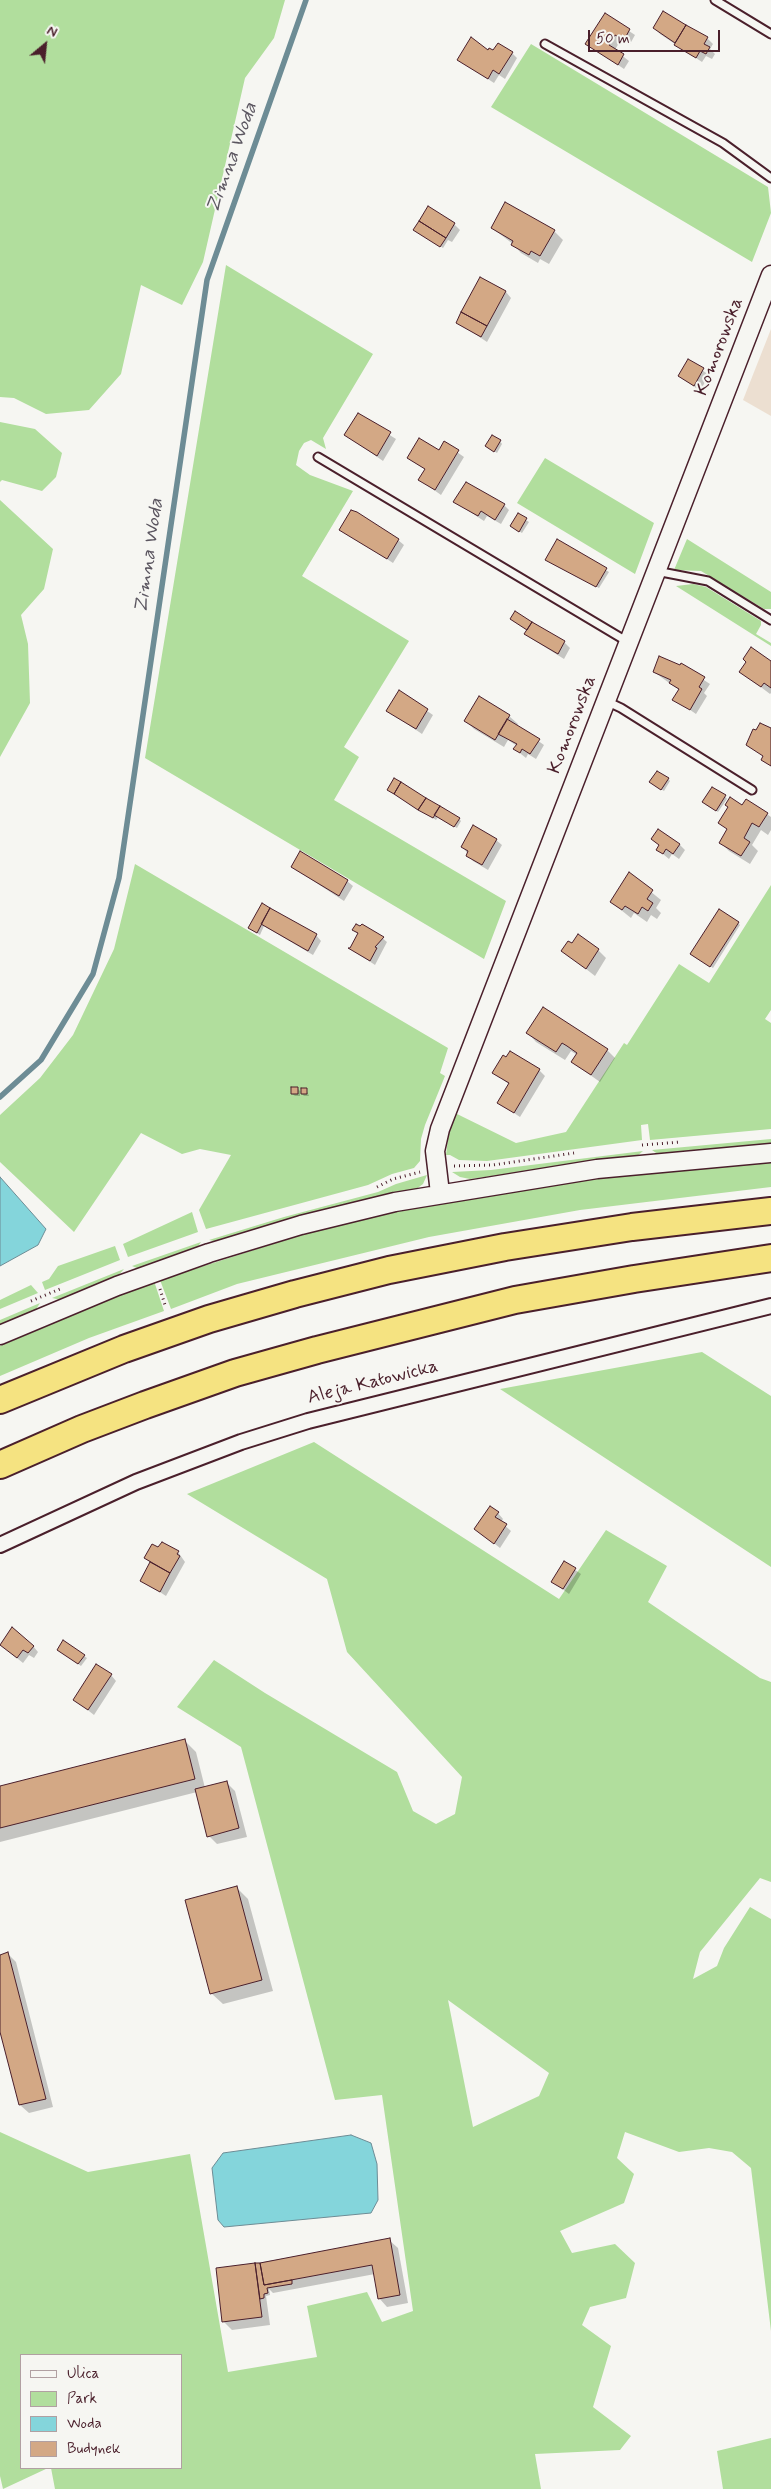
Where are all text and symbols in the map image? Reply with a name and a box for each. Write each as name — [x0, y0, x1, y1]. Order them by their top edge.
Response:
north arrow — [20, 20, 70, 70]
scale bar — [591, 20, 724, 52]
text: N — [44, 22, 60, 42]
text: 50 m — [596, 29, 630, 49]
water label: Zimna Woda — [202, 100, 264, 216]
street label: Komorowska — [691, 295, 749, 399]
water label: Zimna Woda — [130, 497, 170, 615]
street label: Komorowska — [544, 673, 602, 777]
street label: Aleja Katowicka — [305, 1356, 441, 1410]
legend — [20, 2354, 182, 2469]
text: Ulica — [67, 2364, 99, 2384]
text: Park — [67, 2389, 97, 2409]
text: Woda — [67, 2414, 102, 2434]
text: Budynek — [67, 2439, 121, 2459]

